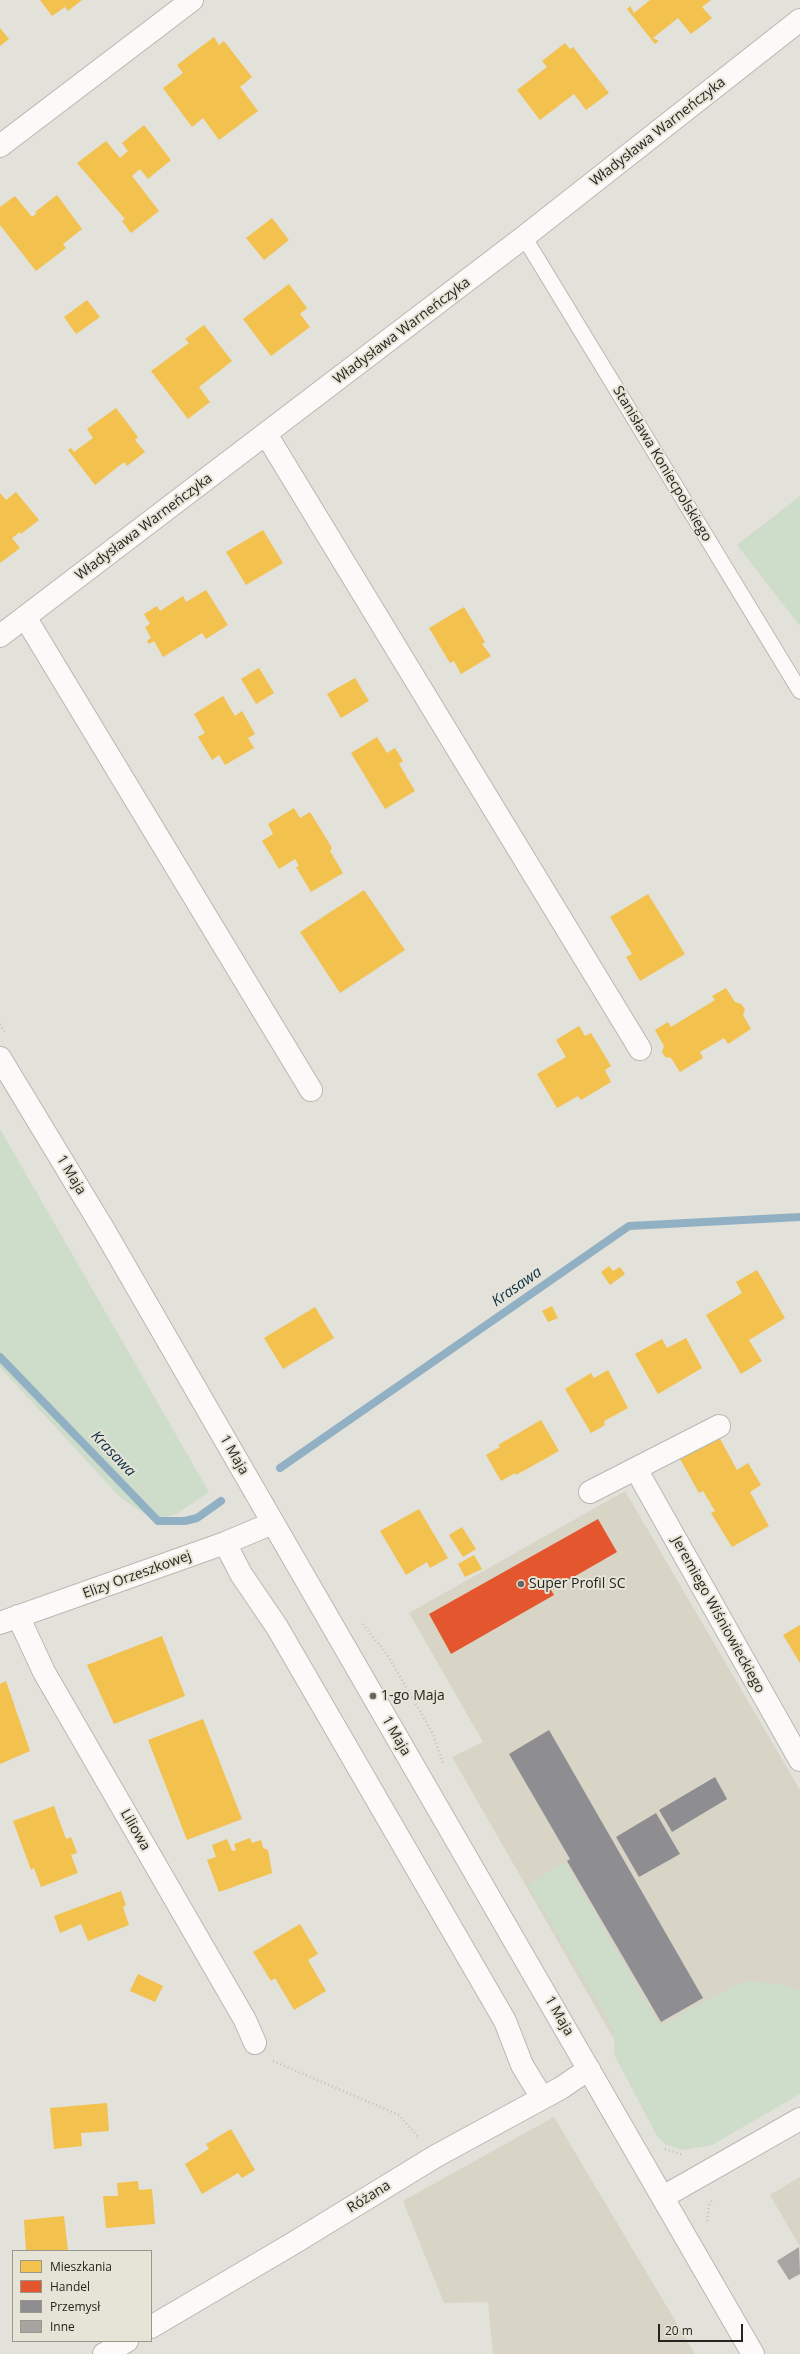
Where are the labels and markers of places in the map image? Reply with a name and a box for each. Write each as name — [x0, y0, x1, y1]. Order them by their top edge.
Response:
place label: Super Profil SC — [529, 1576, 626, 1592]
marker: Super Profil SC — [516, 1579, 526, 1589]
place label: 1-go Maja — [381, 1688, 445, 1704]
marker: 1-go Maja — [368, 1691, 378, 1701]

